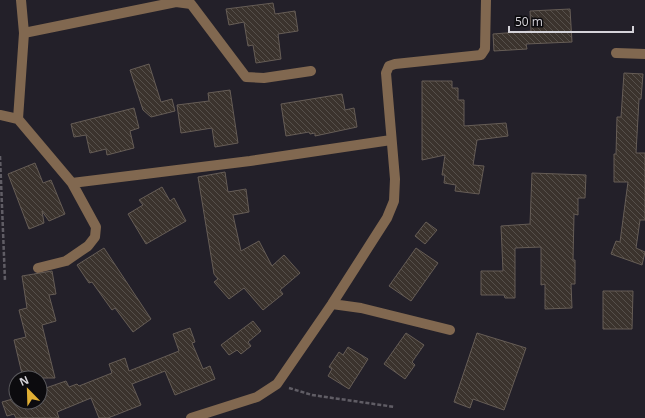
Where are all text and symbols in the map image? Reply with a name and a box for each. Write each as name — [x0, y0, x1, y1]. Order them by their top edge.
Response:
scale bar — [509, 8, 633, 34]
text: 50 m — [515, 13, 543, 30]
north arrow — [8, 370, 48, 410]
text: N — [17, 372, 31, 389]

